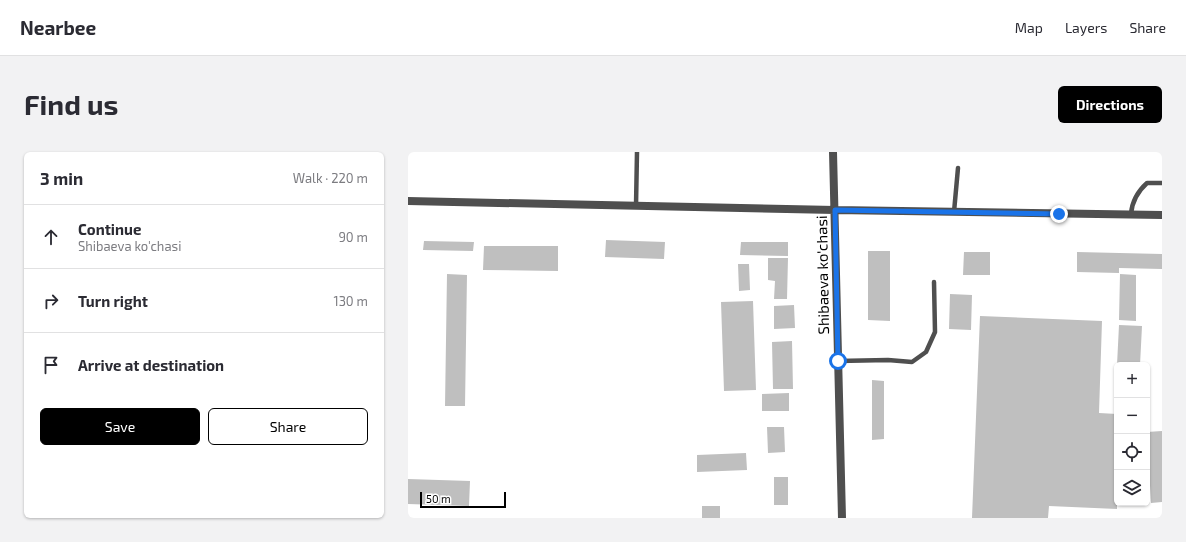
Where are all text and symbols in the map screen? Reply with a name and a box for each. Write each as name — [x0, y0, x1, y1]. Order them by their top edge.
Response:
text: Nearbee — [20, 16, 96, 39]
text: Map — [1015, 19, 1043, 36]
text: Layers — [1065, 19, 1107, 36]
text: Share — [1129, 19, 1166, 36]
button: Directions — [1058, 86, 1162, 123]
text: Find us — [24, 87, 118, 121]
text: 3 min — [40, 168, 83, 188]
text: Walk · 220 m — [293, 170, 368, 186]
route end — [1050, 205, 1068, 223]
street label: Shibaeva ko'chasi — [812, 215, 832, 335]
text: Continue — [78, 220, 141, 238]
icon: ahead — [40, 226, 62, 248]
text: 90 m — [338, 229, 368, 245]
text: Shibaeva ko'chasi — [78, 238, 181, 254]
icon: right — [40, 290, 62, 312]
text: Turn right — [78, 292, 148, 310]
text: 130 m — [333, 293, 368, 309]
route start — [829, 352, 847, 370]
icon: arrive — [40, 354, 62, 376]
text: Arrive at destination — [78, 356, 224, 374]
map controls — [1114, 362, 1150, 506]
button: + — [1114, 362, 1150, 398]
button: − — [1114, 398, 1150, 434]
button: Save — [40, 408, 200, 445]
button: Share — [208, 408, 368, 445]
button: locate — [1114, 434, 1150, 470]
button: layers — [1114, 470, 1150, 506]
scale bar — [420, 490, 506, 509]
text: 50 m — [426, 492, 451, 505]

